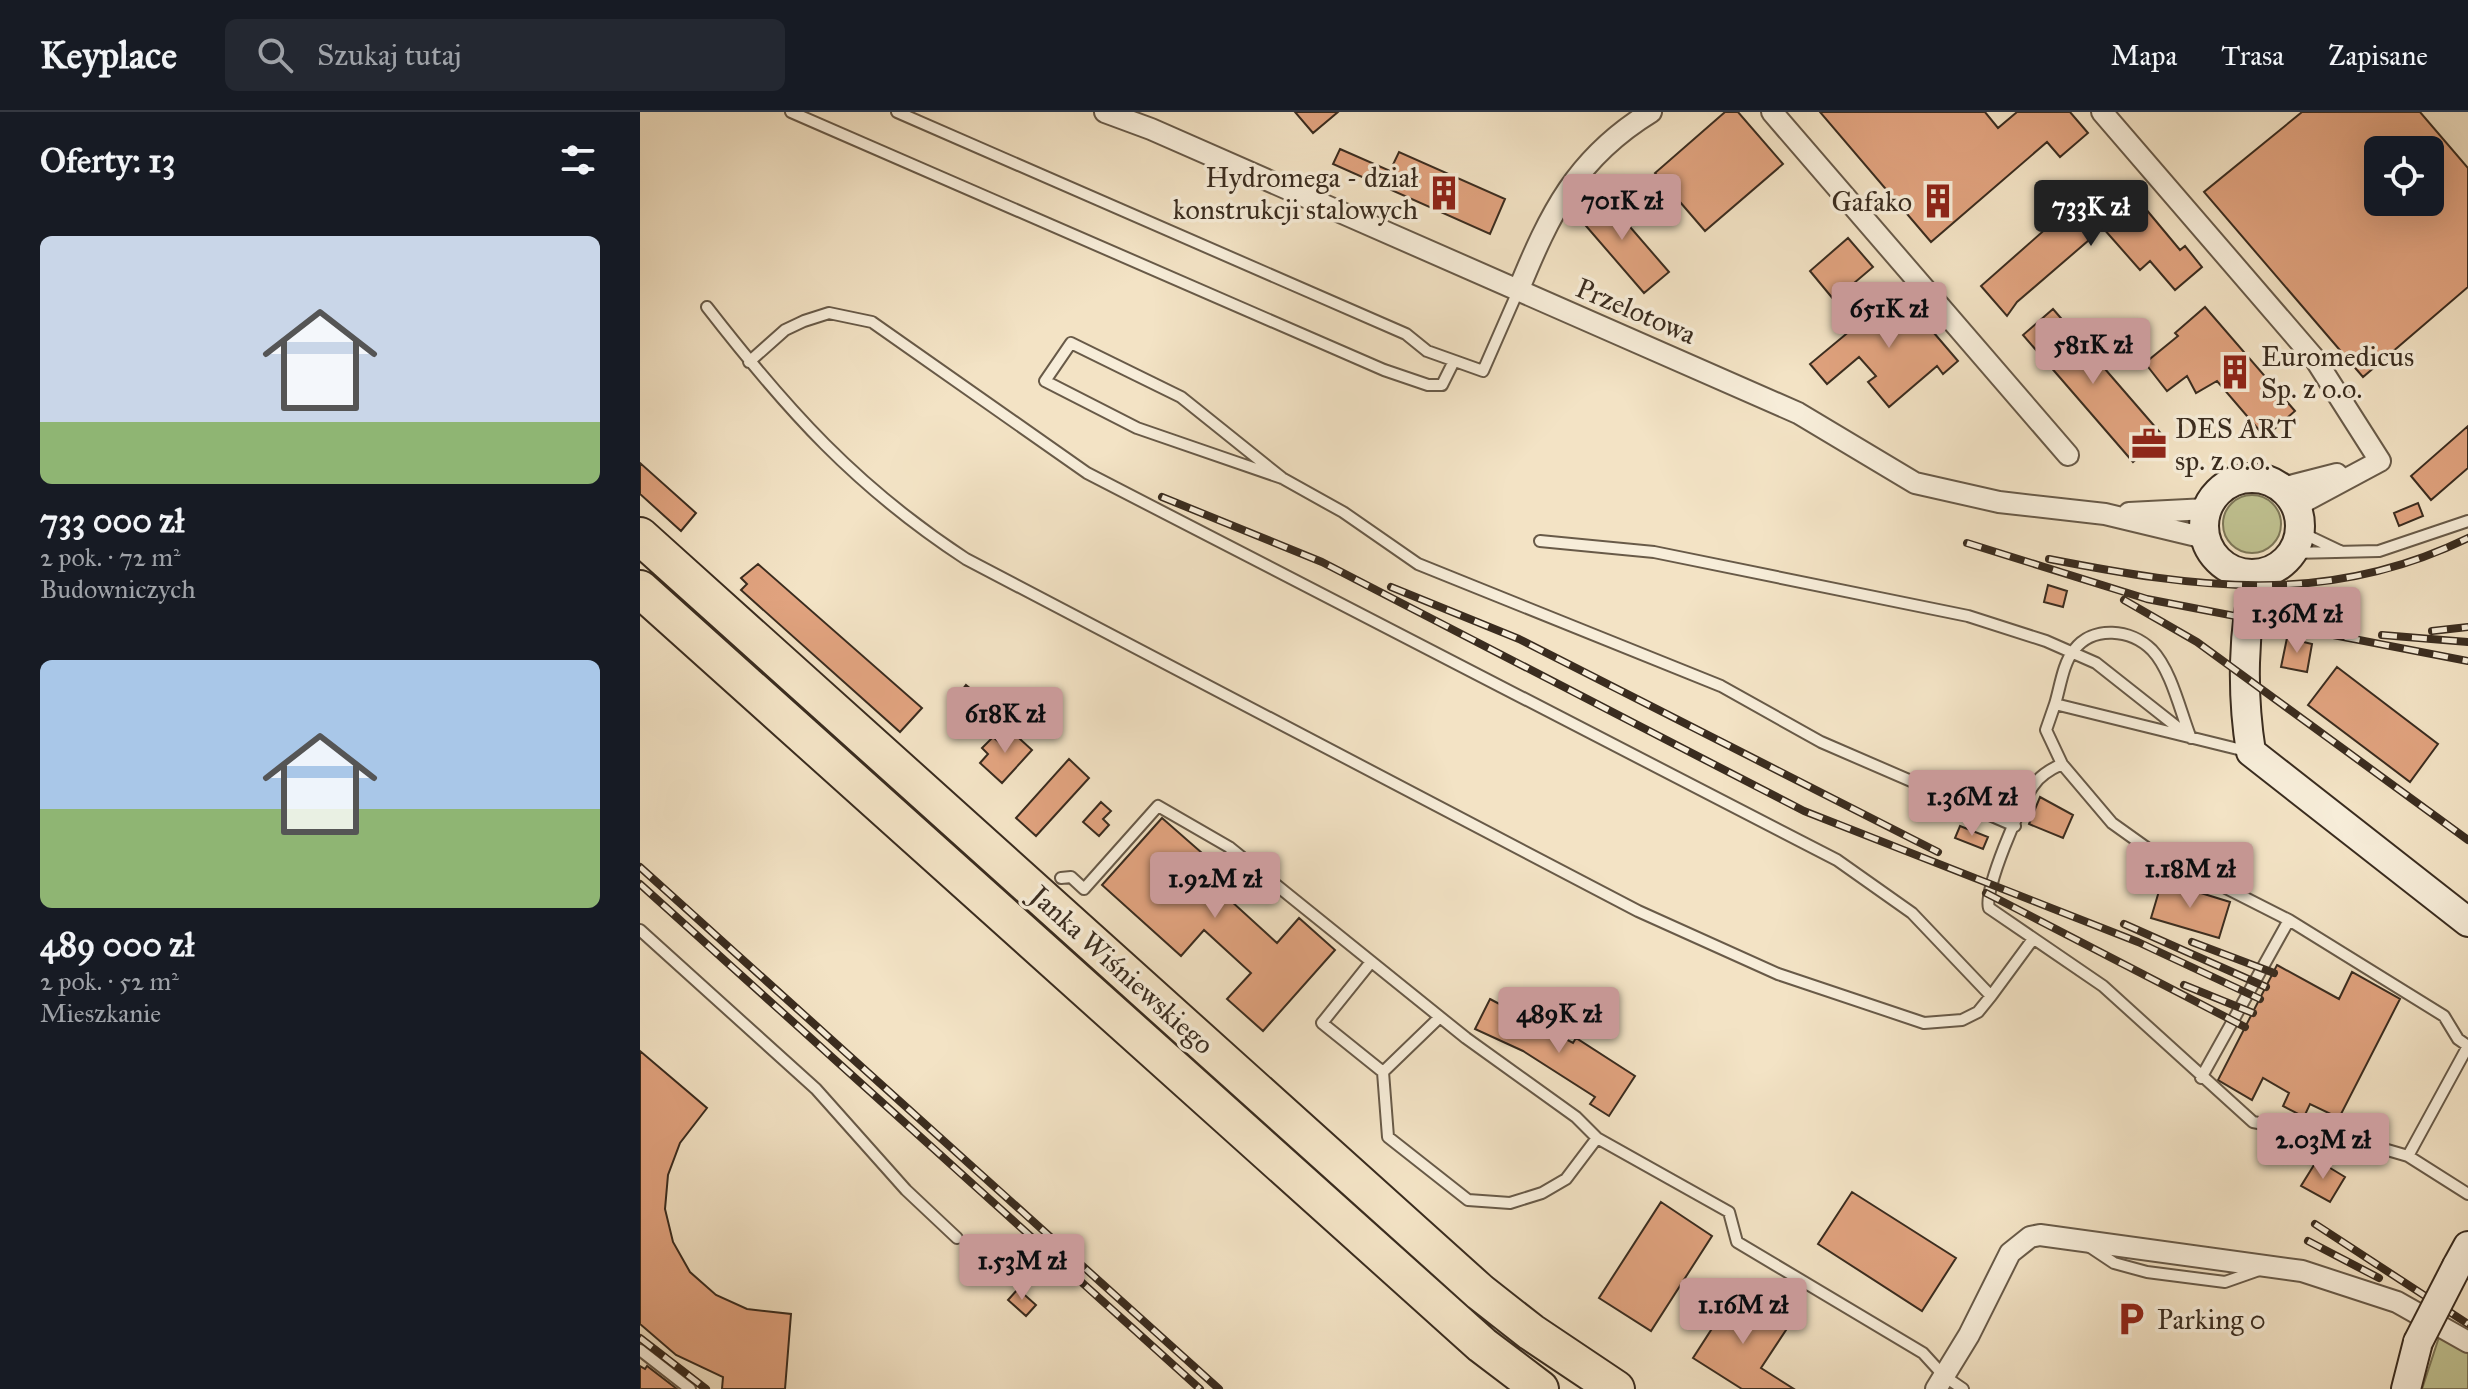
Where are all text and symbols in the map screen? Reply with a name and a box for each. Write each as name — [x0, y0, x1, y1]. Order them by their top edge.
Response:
search box — [225, 19, 785, 91]
text: Keyplace — [40, 32, 177, 78]
icon: search — [253, 33, 297, 77]
text: Szukaj tutaj — [317, 37, 462, 73]
text: Mapa — [2111, 38, 2177, 73]
text: Trasa — [2221, 38, 2284, 73]
text: Zapisane — [2328, 38, 2428, 73]
map controls — [2364, 136, 2444, 216]
button: locate — [2364, 136, 2444, 216]
icon: filters — [556, 138, 600, 182]
text: Oferty: 13 — [40, 140, 175, 181]
place label: Hydromega - dział konstrukcji stalowych — [1173, 160, 1418, 227]
building icon: Hydromega - dział konstrukcji stalowych — [1425, 174, 1463, 212]
pin: 701K zł — [1548, 174, 1696, 242]
pin: 733K zł — [2017, 180, 2165, 248]
building icon: Gafako — [1919, 182, 1957, 220]
text: 701K zł — [1581, 184, 1663, 216]
place label: Gafako — [1831, 184, 1912, 219]
text: 733K zł — [2052, 190, 2130, 222]
street label: Przelotowa — [1571, 270, 1701, 352]
pin: 651K zł — [1815, 282, 1963, 350]
icon: home — [248, 288, 392, 432]
text: 651K zł — [1850, 292, 1928, 324]
pin: 581K zł — [2019, 318, 2167, 386]
text: 581K zł — [2053, 328, 2133, 360]
place label: Euromedicus Sp. z o.o. — [2261, 339, 2414, 406]
building icon: Euromedicus Sp. z o.o. — [2216, 353, 2254, 391]
place label: DES ART sp. z o.o. — [2175, 411, 2296, 478]
office icon: DES ART sp. z o.o. — [2130, 425, 2168, 463]
text: 733 000 zł — [40, 500, 184, 541]
text: 2 pok. · 72 m² — [40, 541, 181, 573]
text: Budowniczych — [40, 573, 196, 605]
pin: 1.36M zł — [2214, 587, 2380, 655]
text: 1.36M zł — [2252, 597, 2342, 629]
pin: 618K zł — [931, 687, 1079, 755]
text: 618K zł — [965, 697, 1045, 729]
icon: home — [248, 712, 392, 856]
pin: 1.36M zł — [1889, 770, 2055, 838]
text: 1.36M zł — [1927, 780, 2017, 812]
pin: 1.18M zł — [2107, 842, 2273, 910]
pin: 1.92M zł — [1132, 852, 1298, 920]
text: 1.18M zł — [2144, 852, 2236, 884]
text: 1.92M zł — [1168, 862, 1262, 894]
street label: Janka Wiśniewskiego — [1021, 876, 1221, 1062]
text: 489 000 zł — [40, 924, 194, 965]
text: 2 pok. · 52 m² — [40, 965, 179, 997]
pin: 489K zł — [1485, 987, 1633, 1055]
text: Mieszkanie — [40, 997, 161, 1029]
text: 489K zł — [1516, 997, 1602, 1029]
pin: 2.03M zł — [2240, 1113, 2406, 1181]
text: 2.03M zł — [2275, 1123, 2371, 1155]
pin: 1.53M zł — [939, 1234, 1105, 1302]
text: 1.53M zł — [977, 1244, 1067, 1276]
pin: 1.16M zł — [1660, 1278, 1826, 1346]
text: 1.16M zł — [1698, 1288, 1788, 1320]
parking icon: Parking 0 — [2112, 1300, 2150, 1338]
place label: Parking 0 — [2157, 1302, 2266, 1337]

